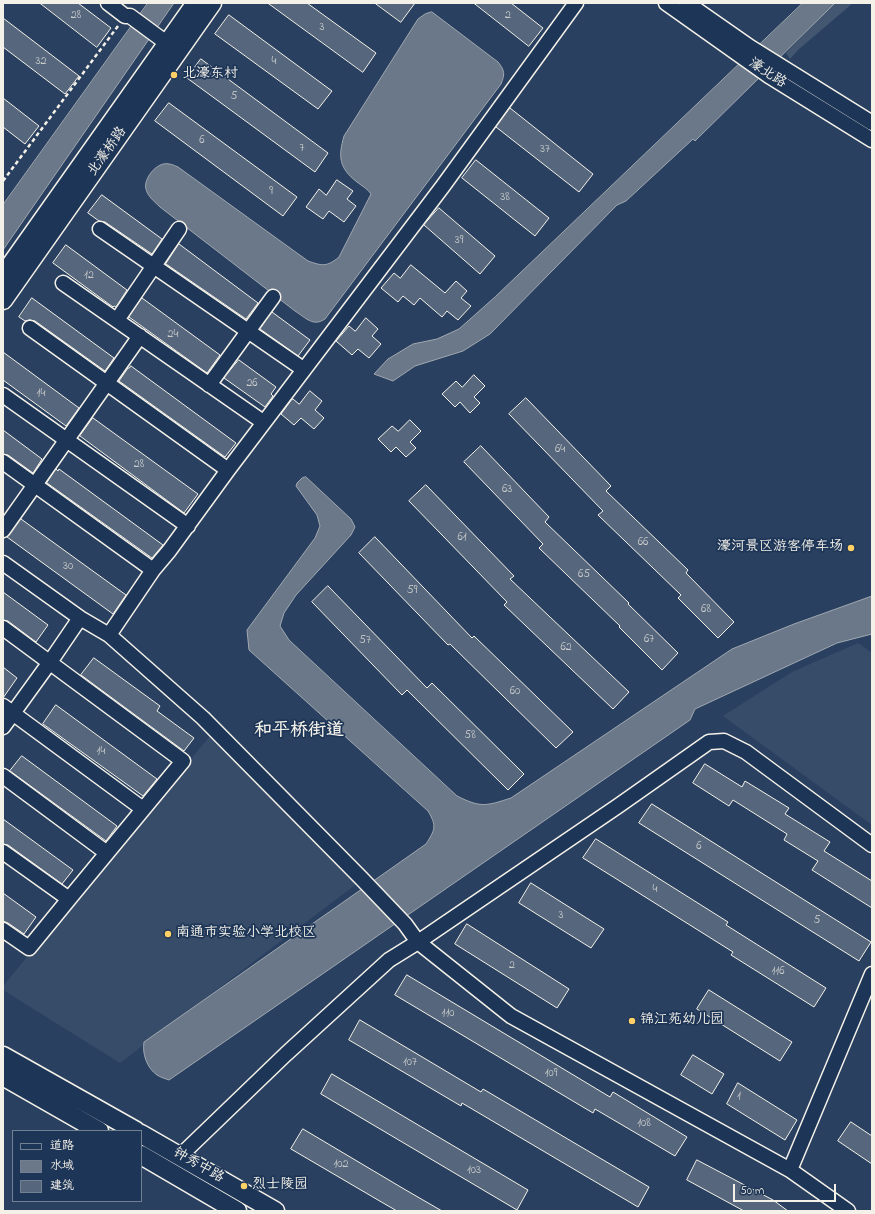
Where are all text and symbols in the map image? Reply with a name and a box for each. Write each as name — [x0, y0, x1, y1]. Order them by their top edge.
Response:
house number: 28 — [71, 9, 81, 23]
house number: 2 — [505, 9, 511, 23]
house number: 3 — [320, 21, 324, 35]
house number: 32 — [36, 55, 46, 69]
house number: 4 — [272, 55, 276, 69]
street label: 濠北路 — [745, 56, 789, 92]
place label: 北濠东村 — [182, 67, 238, 83]
marker: 北濠东村 — [169, 70, 179, 80]
house number: 5 — [231, 90, 237, 104]
street label: 北濠桥路 — [85, 124, 131, 180]
house number: 6 — [199, 134, 205, 148]
house number: 7 — [300, 142, 304, 156]
house number: 37 — [540, 143, 550, 157]
house number: 9 — [269, 185, 273, 199]
house number: 38 — [500, 191, 510, 205]
house number: 39 — [455, 234, 463, 248]
house number: 12 — [84, 269, 94, 283]
house number: 24 — [168, 328, 178, 342]
house number: 26 — [246, 377, 258, 391]
house number: 14 — [37, 387, 45, 401]
house number: 64 — [555, 443, 565, 457]
house number: 28 — [134, 458, 144, 472]
house number: 63 — [502, 483, 512, 497]
house number: 61 — [457, 531, 467, 545]
house number: 66 — [638, 536, 648, 550]
place label: 濠河景区游客停车场 — [717, 540, 843, 556]
marker: 濠河景区游客停车场 — [846, 543, 856, 553]
house number: 30 — [63, 560, 73, 574]
house number: 65 — [578, 568, 590, 582]
house number: 59 — [407, 584, 417, 598]
house number: 68 — [701, 603, 711, 617]
house number: 67 — [644, 633, 654, 647]
house number: 57 — [359, 634, 371, 648]
house number: 62 — [560, 641, 572, 655]
house number: 60 — [510, 685, 520, 699]
district label: 和平桥街道 — [254, 721, 344, 743]
house number: 58 — [464, 729, 476, 743]
house number: 14 — [97, 745, 105, 759]
house number: 6 — [696, 840, 702, 854]
house number: 4 — [653, 883, 657, 897]
house number: 3 — [559, 909, 563, 923]
house number: 5 — [814, 914, 820, 928]
place label: 南通市实验小学北校区 — [176, 926, 316, 942]
marker: 南通市实验小学北校区 — [163, 929, 173, 939]
house number: 2 — [509, 959, 515, 973]
house number: 116 — [772, 965, 784, 979]
house number: 110 — [442, 1007, 454, 1021]
place label: 锦江苑幼儿园 — [640, 1013, 724, 1029]
marker: 锦江苑幼儿园 — [627, 1016, 637, 1026]
house number: 107 — [403, 1056, 417, 1070]
house number: 109 — [545, 1067, 557, 1081]
house number: 1 — [737, 1090, 741, 1104]
house number: 108 — [637, 1117, 651, 1131]
legend — [12, 1130, 142, 1202]
text: 道路 — [50, 1137, 74, 1155]
street label: 钟秀中路 — [170, 1145, 226, 1187]
text: 水域 — [50, 1157, 74, 1175]
house number: 102 — [334, 1158, 348, 1172]
house number: 103 — [467, 1164, 481, 1178]
scale bar — [735, 1176, 838, 1202]
text: 建筑 — [50, 1177, 74, 1195]
place label: 烈士陵园 — [252, 1178, 308, 1194]
marker: 烈士陵园 — [239, 1181, 249, 1191]
text: 50 m — [740, 1182, 764, 1200]

